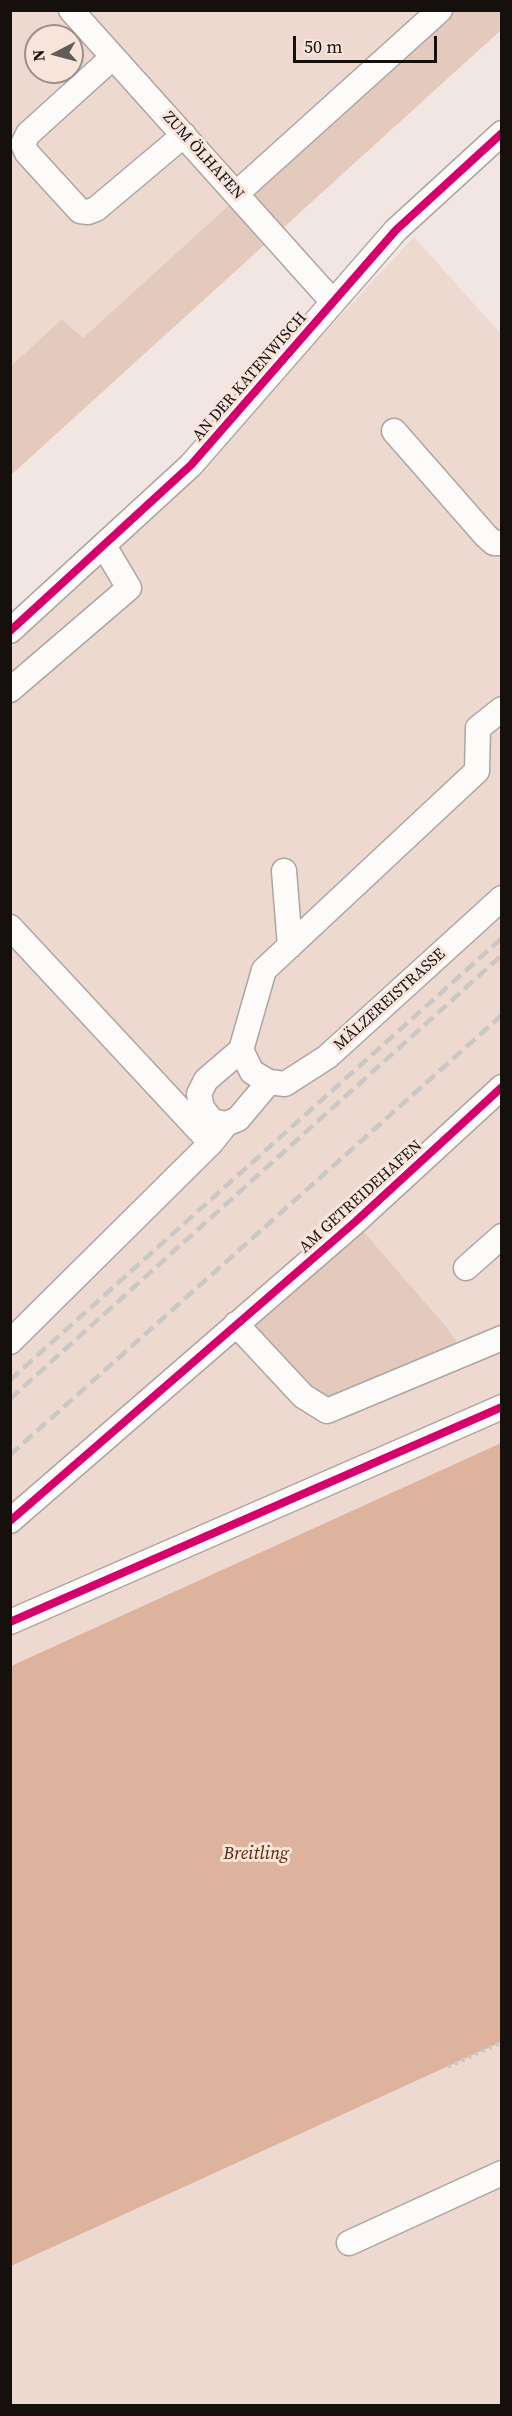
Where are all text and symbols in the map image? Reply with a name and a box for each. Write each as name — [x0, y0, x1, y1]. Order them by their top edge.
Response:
north arrow — [24, 24, 84, 84]
scale bar — [296, 24, 440, 62]
text: 50 m — [304, 34, 342, 59]
text: N — [27, 49, 50, 63]
street label: ZUM ÖLHAFEN — [158, 108, 248, 204]
street label: AN DER KATENWISCH — [189, 309, 311, 445]
street label: MÄLZEREISTRASSE — [330, 945, 450, 1055]
street label: AM GETREIDEHAFEN — [296, 1137, 426, 1257]
water label: Breitling — [223, 1843, 289, 1865]

